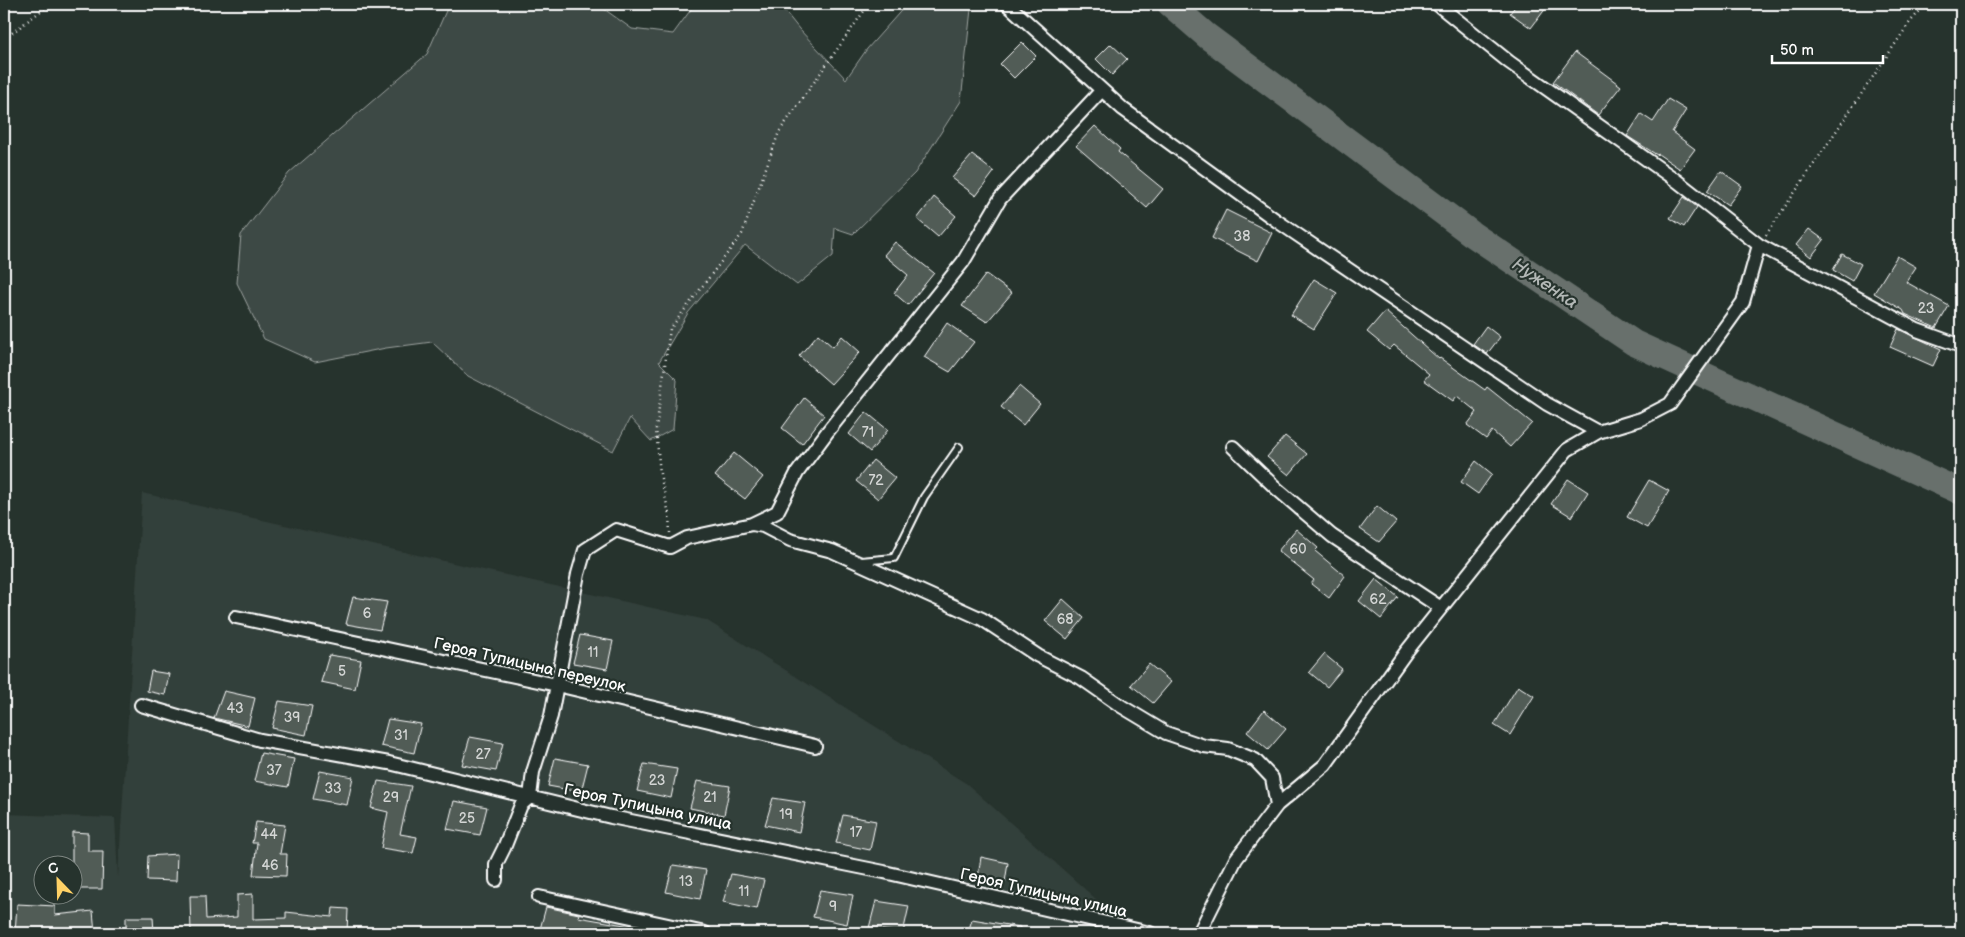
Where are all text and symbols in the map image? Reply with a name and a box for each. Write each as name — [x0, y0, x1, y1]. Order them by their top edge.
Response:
scale bar — [1772, 32, 1884, 64]
text: 50 m — [1780, 41, 1814, 60]
house number: 38 — [1234, 228, 1250, 245]
water label: Нуженка — [1508, 254, 1582, 313]
house number: 23 — [1918, 300, 1934, 317]
house number: 71 — [862, 424, 874, 441]
house number: 72 — [868, 472, 884, 489]
house number: 60 — [1290, 541, 1306, 558]
house number: 62 — [1370, 591, 1387, 608]
house number: 6 — [363, 605, 372, 622]
house number: 68 — [1057, 611, 1073, 628]
street label: Героя Тупицына переулок — [432, 634, 628, 697]
house number: 11 — [588, 644, 598, 661]
house number: 5 — [338, 663, 346, 680]
house number: 43 — [226, 700, 244, 717]
house number: 39 — [284, 709, 300, 726]
house number: 31 — [394, 727, 408, 744]
house number: 27 — [475, 746, 491, 763]
house number: 37 — [266, 762, 282, 779]
house number: 23 — [649, 772, 665, 789]
house number: 33 — [324, 780, 342, 797]
street label: Героя Тупицына улица — [562, 780, 734, 835]
house number: 29 — [383, 789, 399, 806]
house number: 21 — [703, 789, 717, 806]
house number: 19 — [779, 806, 793, 823]
house number: 25 — [459, 810, 475, 827]
house number: 17 — [850, 824, 862, 841]
house number: 44 — [260, 826, 278, 843]
north arrow — [32, 854, 82, 904]
house number: 46 — [261, 857, 279, 874]
text: С — [45, 859, 61, 878]
street label: Героя Тупицына улица — [958, 865, 1130, 922]
house number: 13 — [679, 873, 693, 890]
house number: 11 — [739, 883, 749, 900]
house number: 9 — [829, 898, 837, 915]

